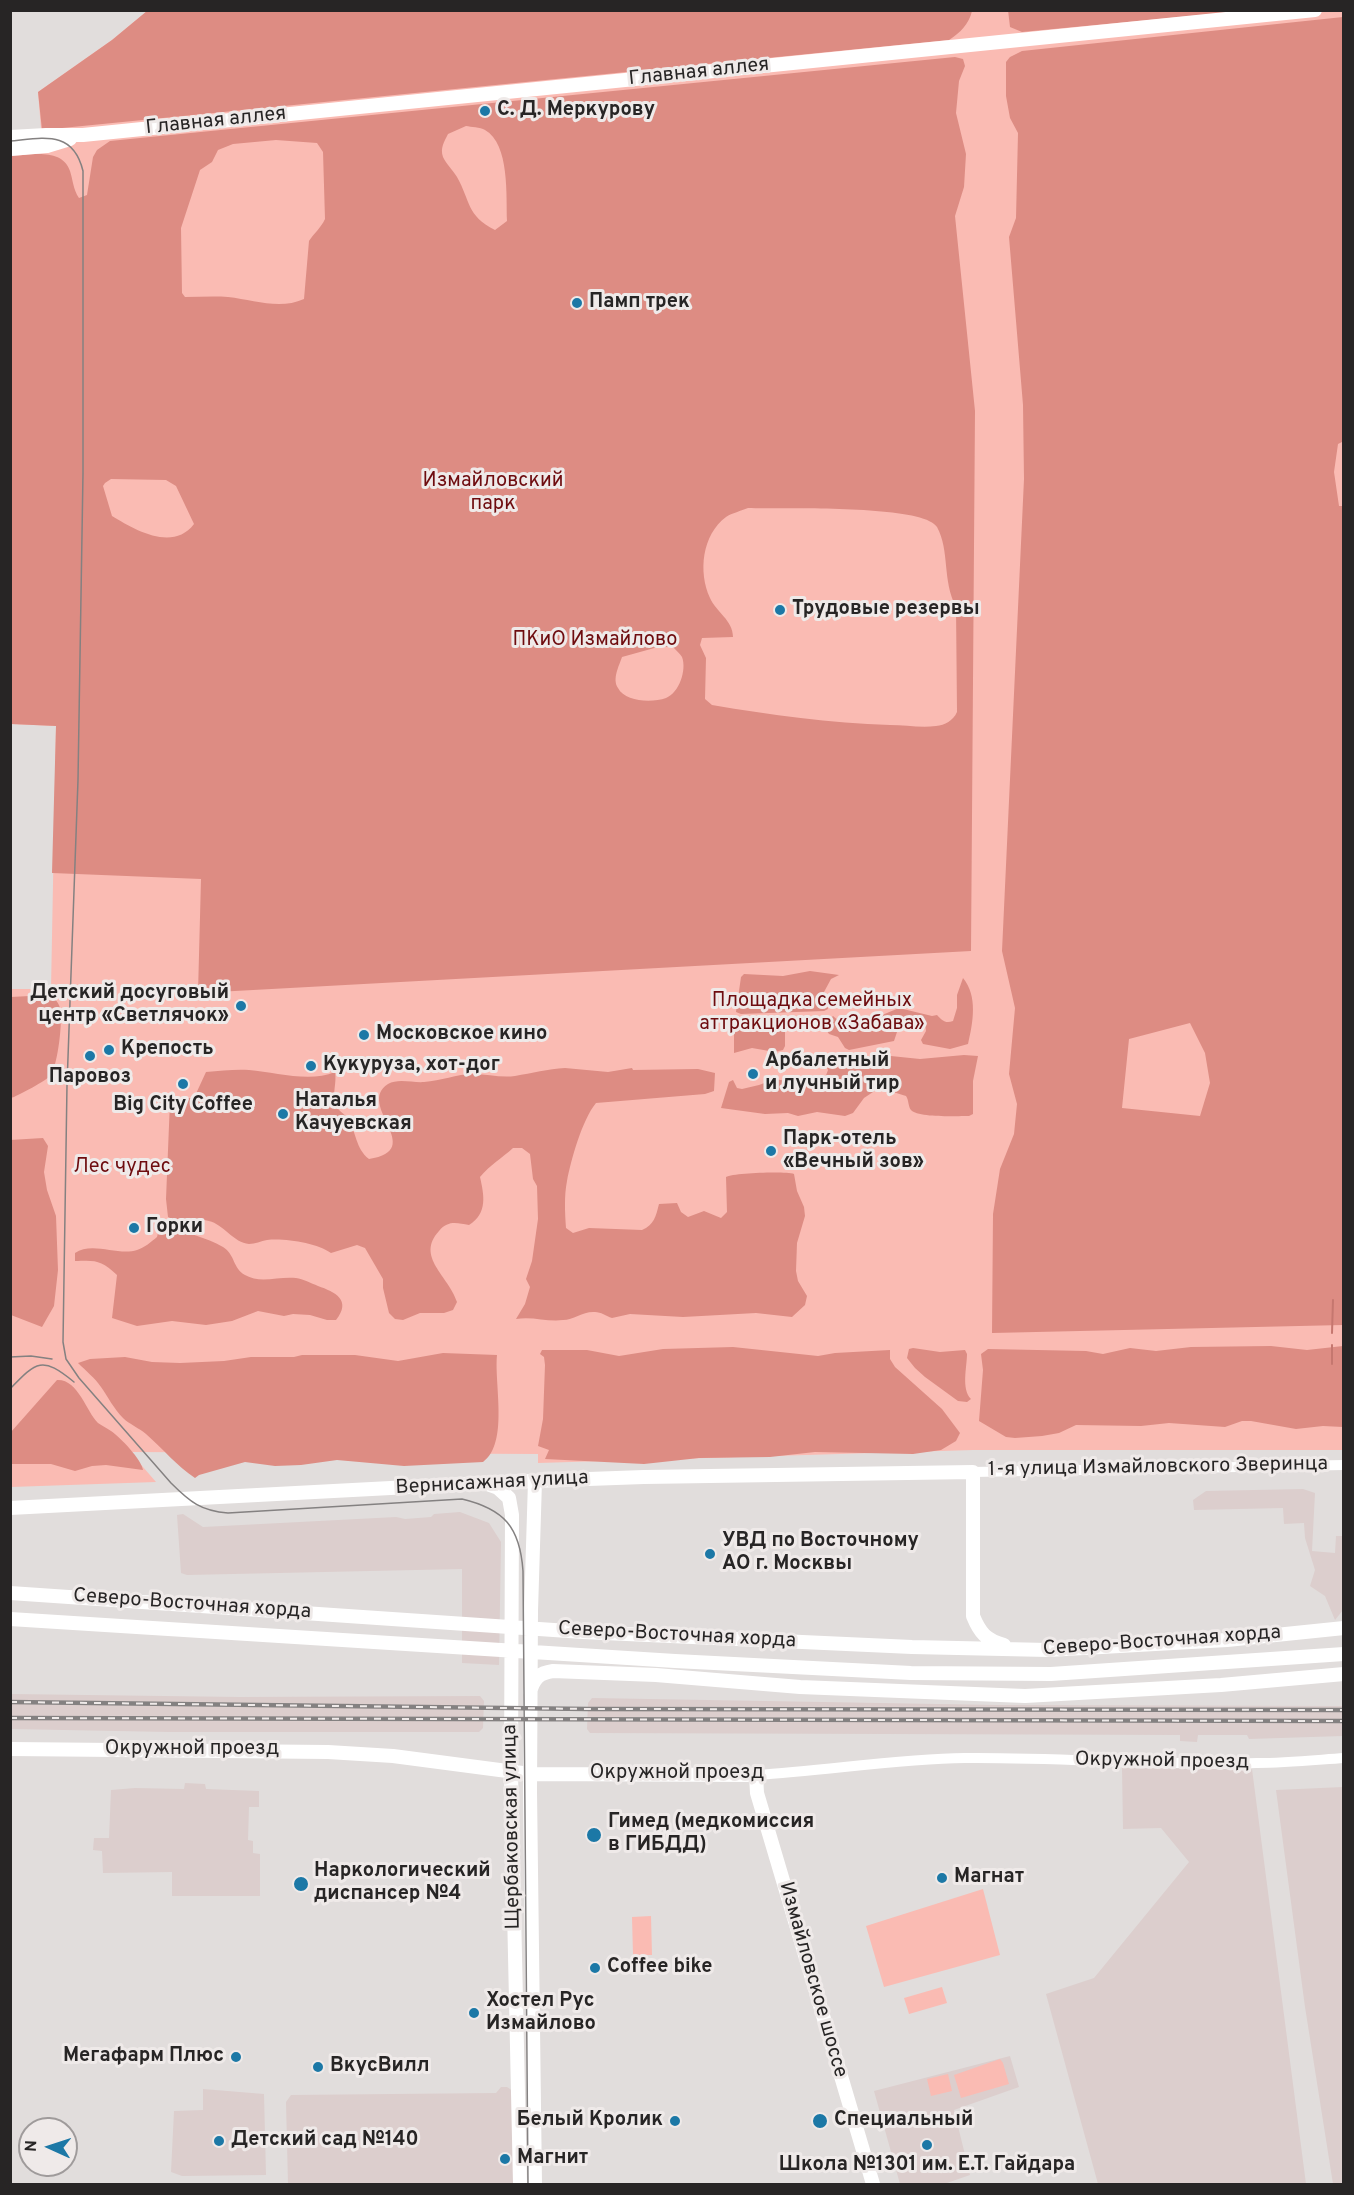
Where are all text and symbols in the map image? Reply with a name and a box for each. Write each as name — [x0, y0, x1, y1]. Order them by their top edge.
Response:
street label: Главная аллея — [627, 54, 771, 92]
place label: С. Д. Меркурову — [497, 99, 655, 123]
street label: Главная аллея — [144, 103, 288, 141]
marker: С. Д. Меркурову — [478, 104, 492, 118]
place label: Памп трек — [589, 291, 690, 315]
marker: Памп трек — [570, 296, 584, 310]
park label: Измайловский парк — [423, 470, 563, 517]
place label: Трудовые резервы — [792, 598, 980, 622]
marker: Трудовые резервы — [773, 603, 787, 617]
park label: ПКиО Измайлово — [513, 629, 677, 653]
place label: Детский досуговый центр «Светлячок» — [30, 982, 229, 1029]
park label: Площадка семейных аттракционов «Забава» — [699, 990, 925, 1037]
marker: Детский досуговый центр «Светлячок» — [234, 999, 248, 1013]
place label: Московское кино — [376, 1023, 547, 1047]
marker: Московское кино — [357, 1028, 371, 1042]
place label: Крепость — [121, 1038, 214, 1062]
marker: Крепость — [102, 1043, 116, 1057]
marker: Паровоз — [83, 1049, 97, 1063]
place label: Арбалетный и лучный тир — [765, 1050, 900, 1097]
place label: Кукуруза, хот-дог — [323, 1054, 500, 1078]
marker: Кукуруза, хот-дог — [304, 1059, 318, 1073]
place label: Паровоз — [49, 1066, 131, 1090]
marker: Арбалетный и лучный тир — [746, 1067, 760, 1081]
marker: Big City Coffee — [176, 1077, 190, 1091]
place label: Наталья Качуевская — [295, 1090, 412, 1137]
place label: Big City Coffee — [113, 1094, 253, 1118]
marker: Наталья Качуевская — [276, 1107, 290, 1121]
place label: Парк-отель «Вечный зов» — [783, 1128, 924, 1175]
marker: Парк-отель «Вечный зов» — [764, 1144, 778, 1158]
park label: Лес чудес — [73, 1156, 171, 1180]
place label: Горки — [146, 1216, 203, 1240]
marker: Горки — [127, 1221, 141, 1235]
street label: 1-я улица Измайловского Зверинца — [988, 1453, 1328, 1483]
street label: Вернисажная улица — [395, 1467, 589, 1501]
place label: УВД по Восточному АО г. Москвы — [722, 1530, 919, 1577]
marker: УВД по Восточному АО г. Москвы — [703, 1547, 717, 1561]
street label: Северо-Восточная хорда — [72, 1585, 312, 1625]
street label: Северо-Восточная хорда — [557, 1618, 797, 1654]
street label: Северо-Восточная хорда — [1042, 1622, 1282, 1662]
street label: Щербаковская улица — [499, 1724, 527, 1930]
street label: Окружной проезд — [105, 1738, 279, 1762]
street label: Окружной проезд — [1075, 1748, 1249, 1776]
street label: Окружной проезд — [590, 1762, 764, 1786]
place label: Гимед (медкомиссия в ГИБДД) — [608, 1811, 814, 1858]
marker: Гимед (медкомиссия в ГИБДД) — [585, 1826, 603, 1844]
place label: Наркологический диспансер №4 — [314, 1860, 491, 1907]
place label: Магнат — [954, 1866, 1024, 1890]
marker: Магнат — [935, 1871, 949, 1885]
marker: Наркологический диспансер №4 — [292, 1875, 310, 1893]
street label: Измайловское шоссе — [773, 1879, 851, 2081]
place label: Coffee bike — [607, 1956, 712, 1980]
marker: Coffee bike — [588, 1961, 602, 1975]
place label: Хостел Рус Измайлово — [486, 1990, 596, 2037]
marker: Хостел Рус Измайлово — [467, 2006, 481, 2020]
place label: Мегафарм Плюс — [63, 2045, 224, 2069]
marker: Мегафарм Плюс — [229, 2050, 243, 2064]
place label: ВкусВилл — [330, 2055, 430, 2079]
marker: ВкусВилл — [311, 2060, 325, 2074]
place label: Белый Кролик — [517, 2109, 663, 2133]
place label: Специальный — [834, 2109, 973, 2133]
marker: Специальный — [811, 2112, 829, 2130]
marker: Белый Кролик — [668, 2114, 682, 2128]
north arrow — [18, 2117, 78, 2177]
place label: Детский сад №140 — [231, 2129, 419, 2153]
marker: Детский сад №140 — [212, 2134, 226, 2148]
marker: Школа №1301 им. Е.Т. Гайдара — [920, 2138, 934, 2152]
text: N — [22, 2140, 42, 2152]
place label: Магнит — [517, 2147, 588, 2171]
marker: Магнит — [498, 2152, 512, 2166]
place label: Школа №1301 им. Е.Т. Гайдара — [779, 2154, 1075, 2178]

